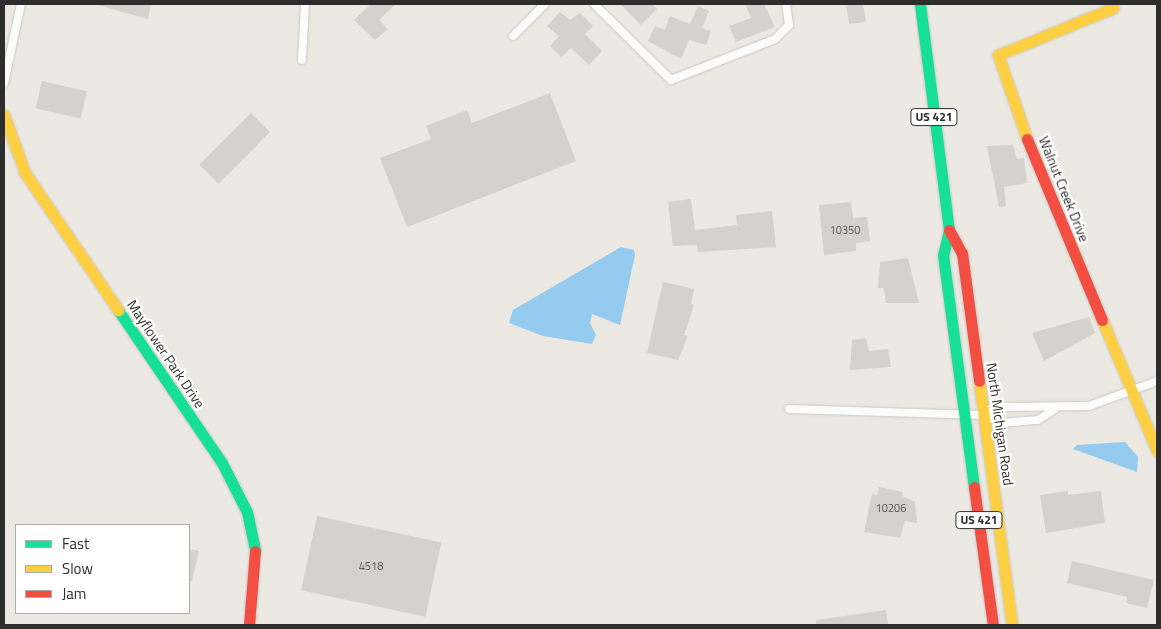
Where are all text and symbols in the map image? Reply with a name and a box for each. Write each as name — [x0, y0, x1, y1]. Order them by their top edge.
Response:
road number: US 421 — [910, 108, 958, 126]
street label: Walnut Creek Drive — [1035, 134, 1093, 244]
house number: 10350 — [830, 223, 860, 237]
street label: Mayflower Park Drive — [124, 297, 208, 411]
street label: North Michigan Road — [983, 362, 1017, 486]
house number: 10206 — [876, 501, 906, 515]
road number: US 421 — [955, 510, 1003, 530]
legend — [15, 524, 190, 614]
text: Fast — [62, 532, 89, 555]
text: Slow — [62, 557, 93, 580]
house number: 4518 — [359, 559, 383, 573]
text: Jam — [62, 582, 86, 605]

